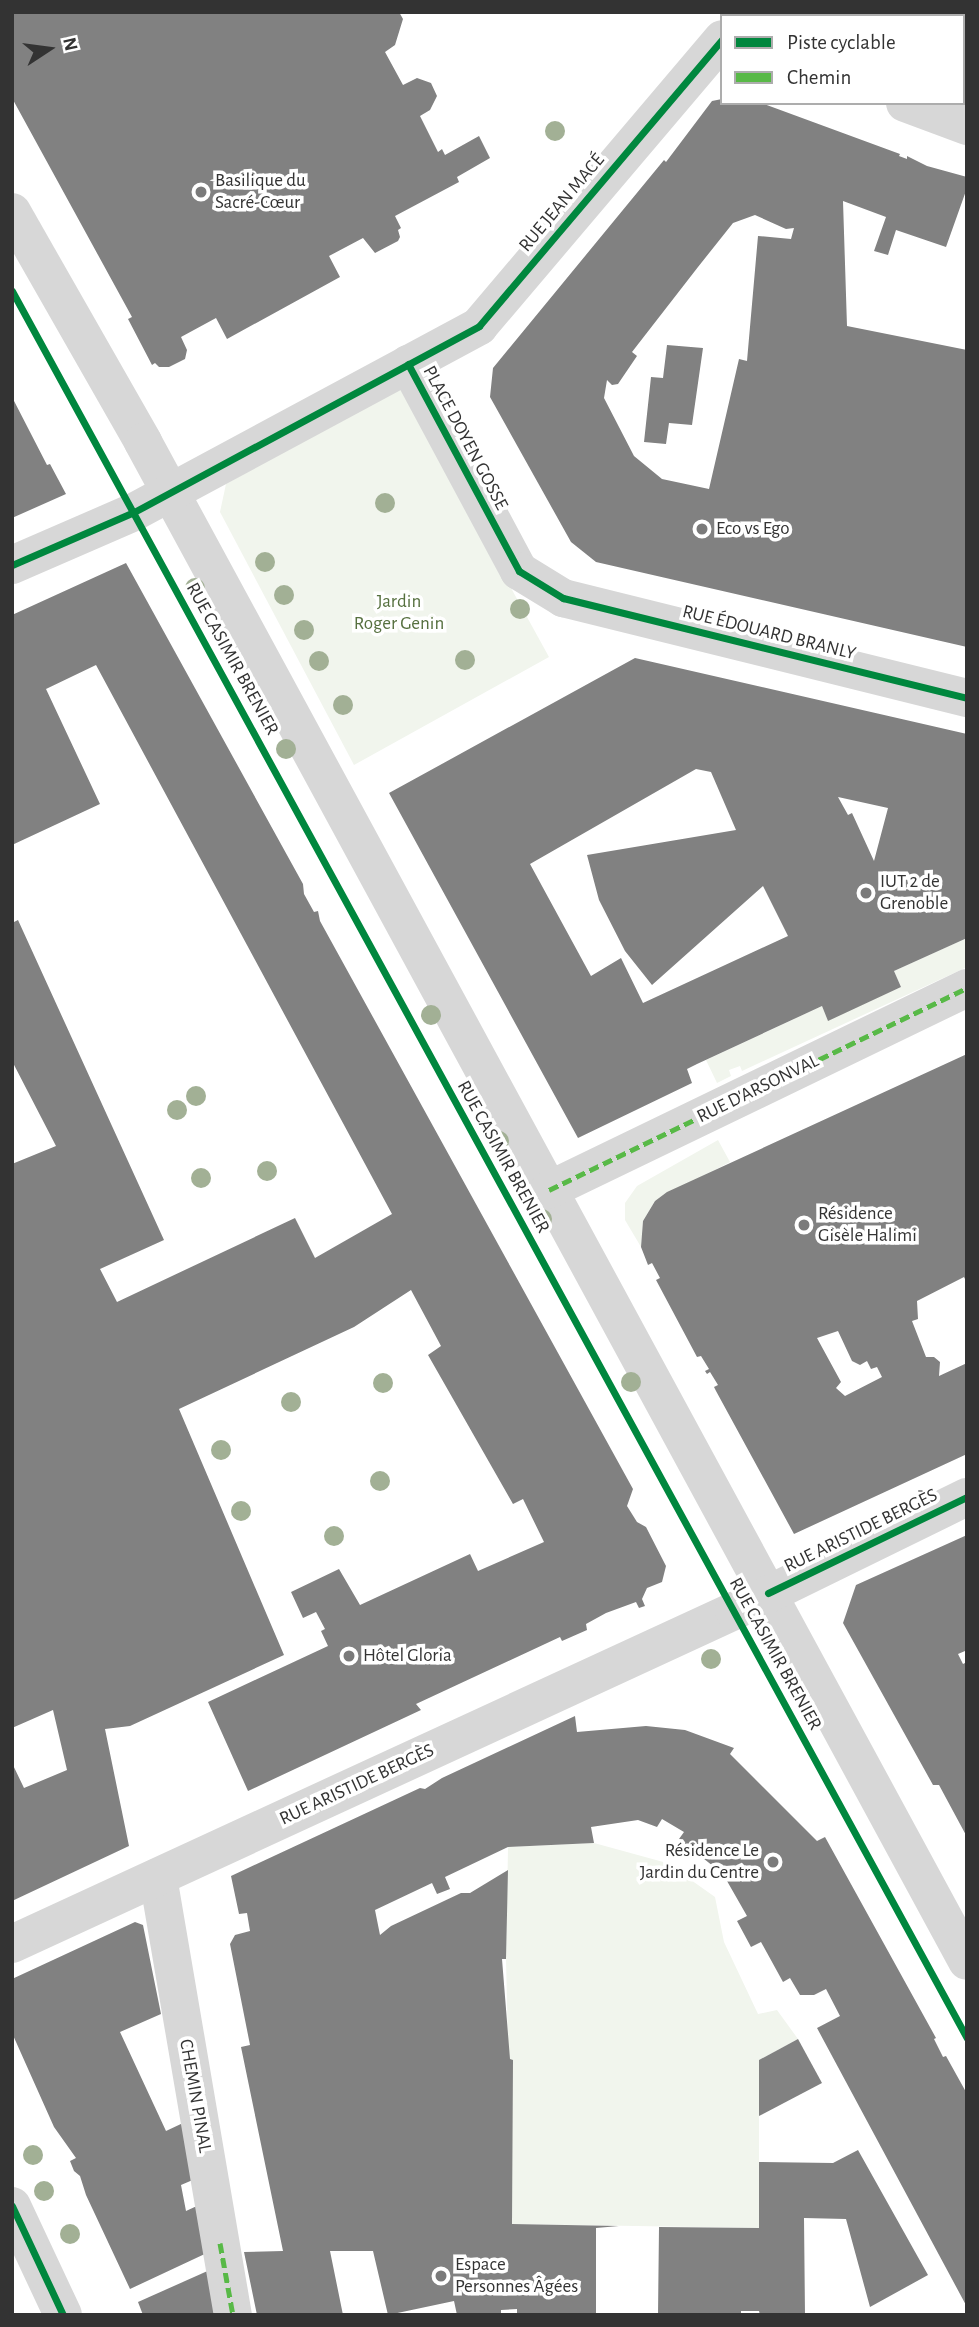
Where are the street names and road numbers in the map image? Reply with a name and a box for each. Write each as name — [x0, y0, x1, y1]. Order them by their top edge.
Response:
street label: RUE JEAN MACÉ — [514, 149, 610, 257]
street label: PLACE DOYEN GOSSE — [417, 362, 513, 514]
street label: RUE CASIMIR BRENIER — [181, 579, 283, 739]
street label: RUE ÉDOUARD BRANLY — [680, 600, 858, 666]
street label: RUE D'ARSONVAL — [693, 1050, 823, 1128]
street label: RUE CASIMIR BRENIER — [452, 1077, 554, 1237]
street label: RUE ARISTIDE BERGÈS — [781, 1484, 941, 1578]
street label: RUE CASIMIR BRENIER — [724, 1574, 826, 1734]
street label: RUE ARISTIDE BERGÈS — [276, 1739, 438, 1831]
street label: CHEMIN PINAL — [174, 2037, 216, 2155]

